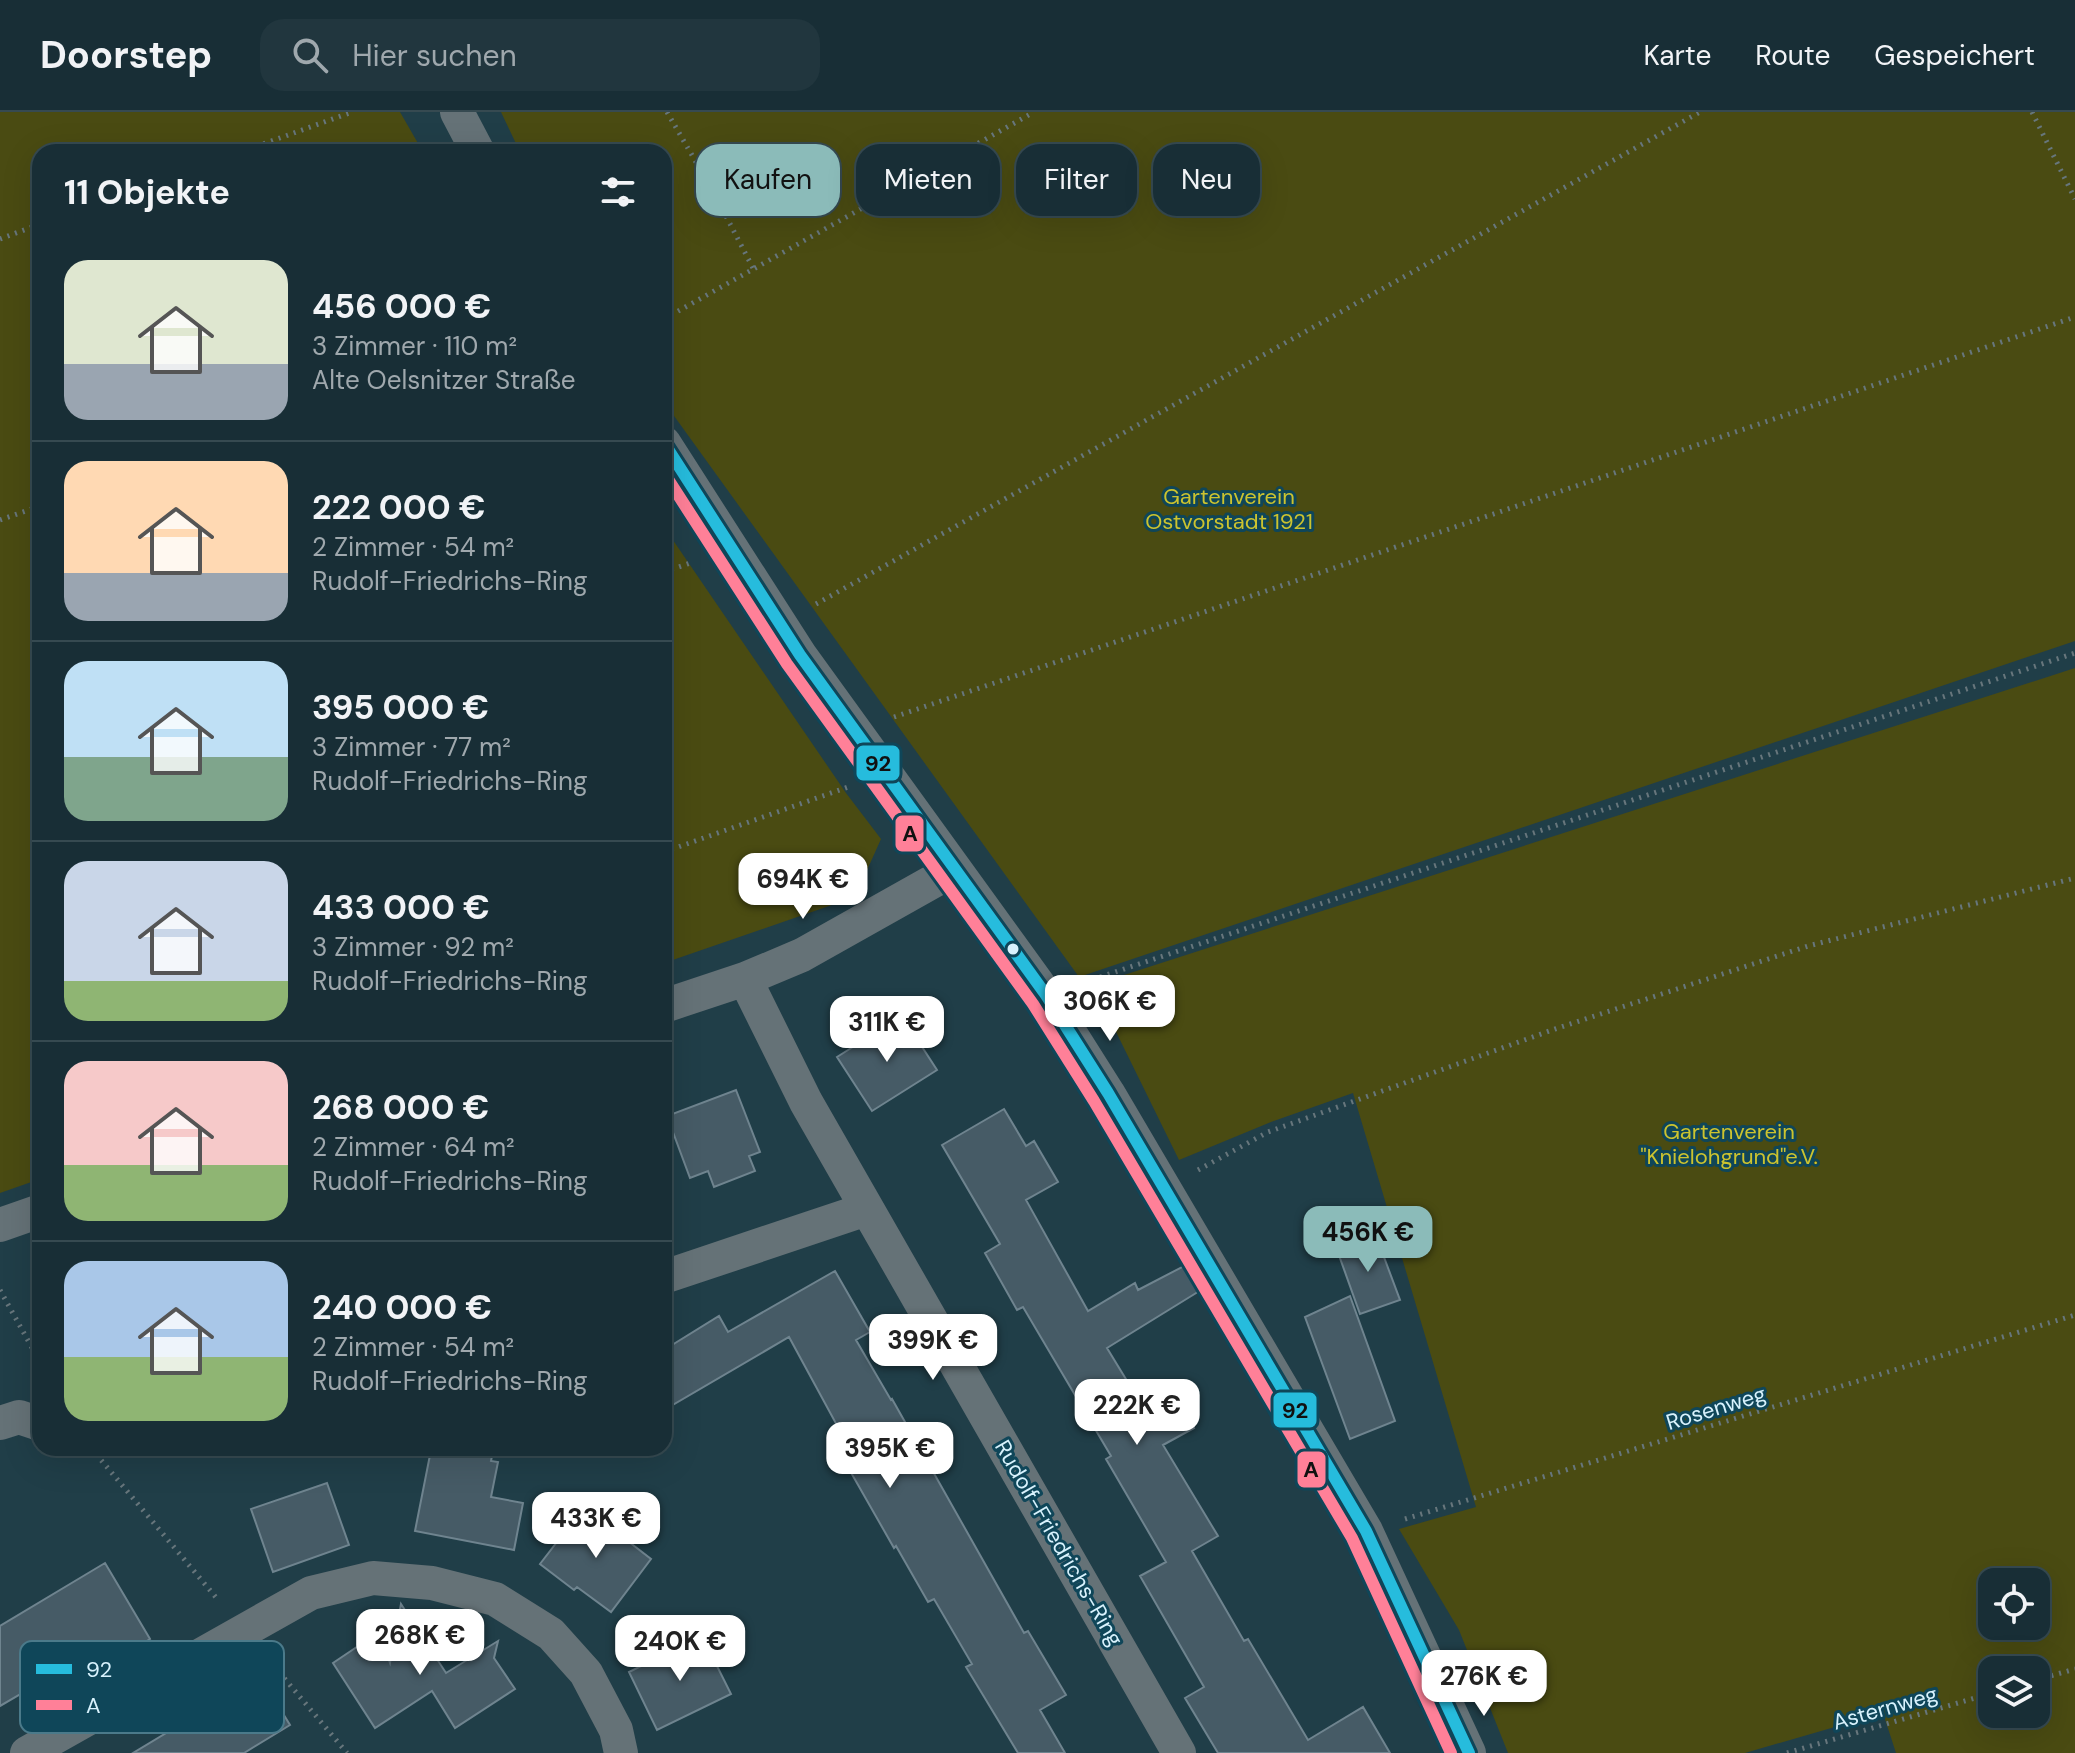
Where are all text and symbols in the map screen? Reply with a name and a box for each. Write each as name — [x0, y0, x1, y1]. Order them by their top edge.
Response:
search box — [260, 19, 820, 91]
text: Doorstep — [40, 30, 212, 80]
icon: search — [288, 33, 332, 77]
text: Hier suchen — [352, 36, 517, 75]
text: Karte — [1644, 37, 1711, 74]
text: Route — [1755, 37, 1830, 74]
text: Gespeichert — [1874, 37, 2035, 74]
chip: Kaufen — [696, 144, 840, 216]
chip: Mieten — [856, 144, 1000, 216]
chip: Filter — [1016, 144, 1137, 216]
chip: Neu — [1153, 144, 1260, 216]
text: 11 Objekte — [64, 170, 230, 215]
icon: filters — [596, 170, 640, 214]
text: 456 000 € — [312, 284, 491, 329]
icon: home — [128, 292, 224, 388]
text: 3 Zimmer · 110 m² — [312, 329, 517, 363]
text: Alte Oelsnitzer Straße — [312, 363, 576, 397]
park label: Gartenverein Ostvorstadt 1921 — [1145, 482, 1313, 536]
text: 222 000 € — [312, 485, 486, 530]
icon: home — [128, 493, 224, 589]
text: 2 Zimmer · 54 m² — [312, 530, 514, 564]
text: Rudolf-Friedrichs-Ring — [312, 564, 588, 598]
text: 395 000 € — [312, 685, 489, 730]
icon: home — [128, 693, 224, 789]
text: 3 Zimmer · 77 m² — [312, 730, 511, 764]
line badge: 92 — [855, 744, 901, 782]
text: 92 — [865, 749, 891, 778]
text: Rudolf-Friedrichs-Ring — [312, 764, 588, 798]
line badge: A — [894, 814, 925, 853]
text: A — [902, 819, 918, 848]
pin: 694K € — [738, 853, 868, 921]
text: 694K € — [756, 862, 850, 896]
text: 433 000 € — [312, 885, 490, 930]
icon: home — [128, 893, 224, 989]
text: 3 Zimmer · 92 m² — [312, 930, 514, 964]
unlabelled marker — [1005, 941, 1021, 957]
text: Rudolf-Friedrichs-Ring — [312, 964, 588, 998]
pin: 306K € — [1045, 975, 1175, 1043]
text: 306K € — [1063, 984, 1157, 1018]
pin: 311K € — [822, 996, 952, 1064]
text: 311K € — [848, 1005, 926, 1039]
text: 268 000 € — [312, 1085, 489, 1130]
icon: home — [128, 1093, 224, 1189]
park label: Gartenverein "Knielohgrund"e.V. — [1640, 1117, 1818, 1171]
text: 2 Zimmer · 64 m² — [312, 1130, 515, 1164]
text: Rudolf-Friedrichs-Ring — [312, 1164, 588, 1198]
pin: 456K € — [1303, 1206, 1433, 1274]
text: 456K € — [1321, 1215, 1415, 1249]
text: 240 000 € — [312, 1285, 492, 1330]
icon: home — [128, 1293, 224, 1389]
pin: 399K € — [868, 1314, 998, 1382]
text: 399K € — [887, 1323, 979, 1357]
text: 2 Zimmer · 54 m² — [312, 1330, 514, 1364]
text: Rudolf-Friedrichs-Ring — [312, 1364, 588, 1398]
pin: 222K € — [1072, 1379, 1202, 1447]
street label: Rosenweg — [1663, 1379, 1769, 1437]
text: 222K € — [1093, 1388, 1181, 1422]
line badge: 92 — [1272, 1391, 1318, 1429]
text: 92 — [1282, 1396, 1308, 1425]
pin: 395K € — [825, 1422, 955, 1490]
text: 395K € — [844, 1431, 936, 1465]
street label: Rudolf-Friedrichs-Ring — [988, 1435, 1130, 1651]
line badge: A — [1296, 1450, 1327, 1489]
text: A — [1303, 1455, 1319, 1484]
pin: 433K € — [531, 1492, 661, 1560]
text: 433K € — [550, 1501, 642, 1535]
map controls — [1978, 1568, 2050, 1728]
button: locate — [1978, 1568, 2050, 1640]
pin: 268K € — [355, 1609, 485, 1677]
pin: 240K € — [615, 1615, 745, 1683]
text: 268K € — [374, 1618, 466, 1652]
text: 240K € — [633, 1624, 727, 1658]
legend — [20, 1641, 284, 1733]
pin: 276K € — [1419, 1650, 1549, 1718]
text: 92 — [86, 1655, 112, 1684]
button: layers — [1978, 1656, 2050, 1728]
text: 276K € — [1440, 1659, 1528, 1693]
street label: Asternweg — [1829, 1679, 1941, 1737]
text: A — [86, 1691, 101, 1720]

